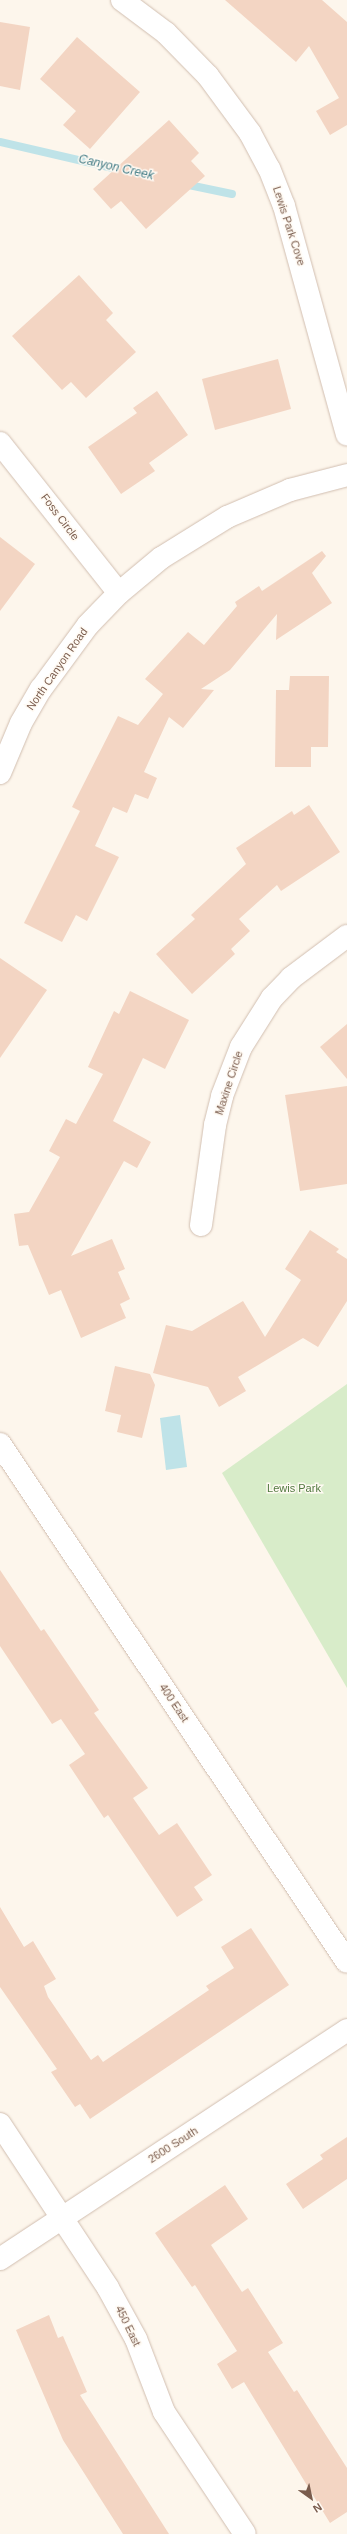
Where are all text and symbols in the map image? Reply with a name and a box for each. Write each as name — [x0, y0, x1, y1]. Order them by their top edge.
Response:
water label: Canyon Creek — [77, 152, 155, 184]
street label: Lewis Park Cove — [270, 185, 308, 267]
street label: Foss Circle — [38, 491, 82, 543]
street label: North Canyon Road — [24, 625, 90, 713]
street label: Maxine Circle — [212, 1049, 246, 1117]
park label: Lewis Park — [267, 1481, 321, 1495]
street label: 400 East — [156, 1681, 192, 1725]
street label: 2600 South — [146, 2124, 200, 2166]
street label: 450 East — [113, 2304, 143, 2348]
north arrow — [291, 2478, 331, 2518]
text: N — [311, 2501, 324, 2515]

